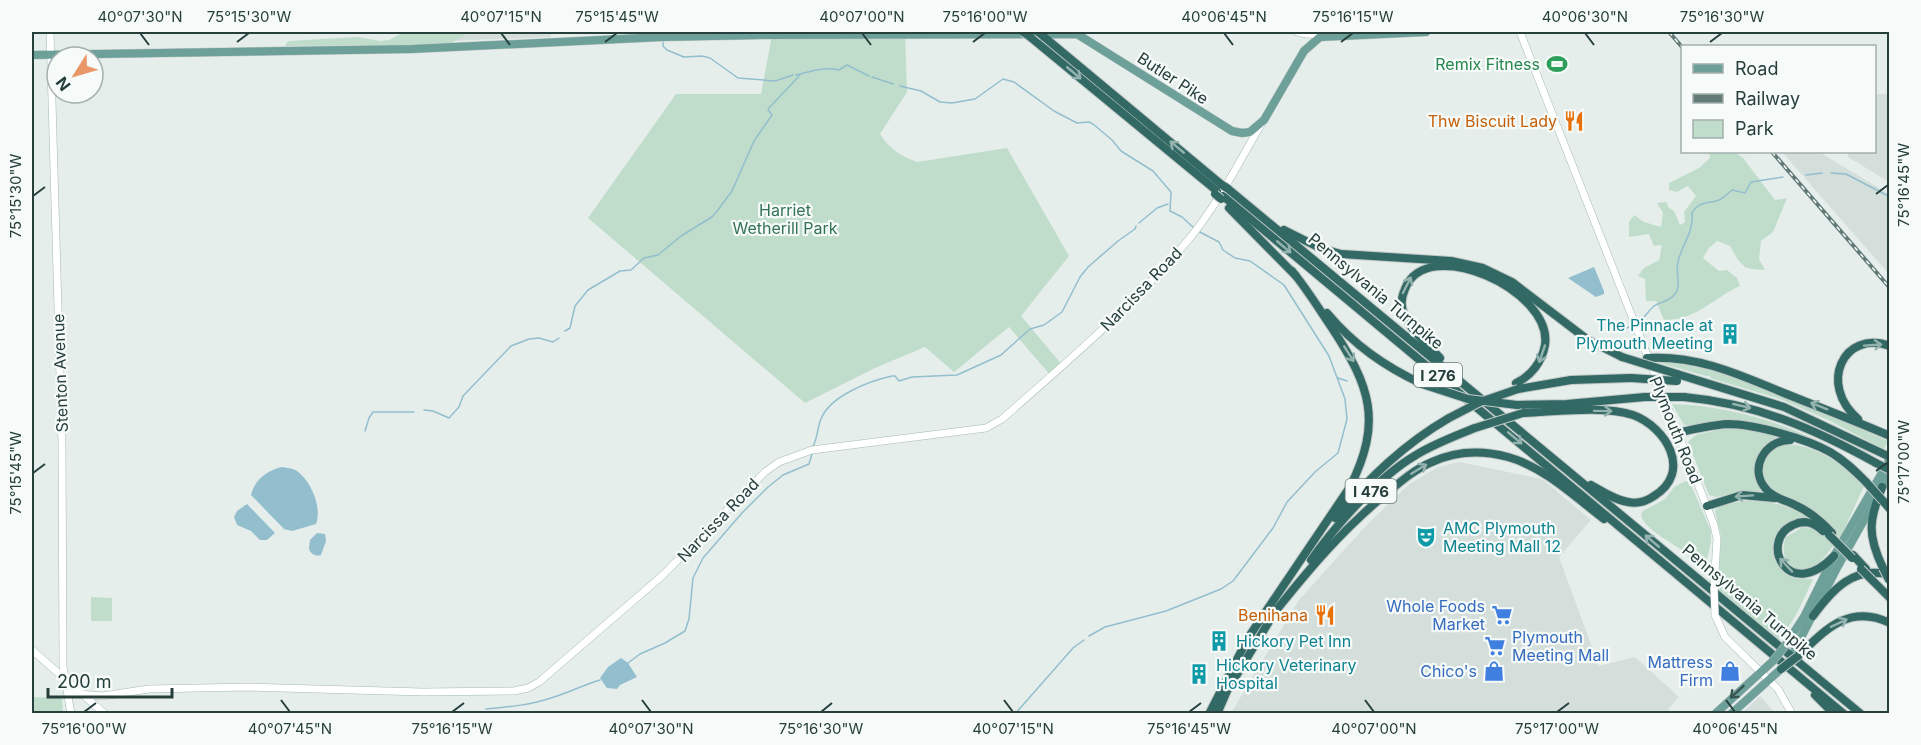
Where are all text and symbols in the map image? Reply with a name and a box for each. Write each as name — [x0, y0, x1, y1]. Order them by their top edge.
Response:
text: 40°07'30"N — [97, 7, 183, 26]
text: 75°15'30"W — [207, 7, 291, 26]
text: 40°07'15"N — [460, 7, 542, 26]
text: 75°15'45"W — [575, 7, 659, 26]
text: 40°07'00"N — [819, 7, 905, 26]
text: 75°16'00"W — [943, 7, 1028, 26]
text: 40°06'45"N — [1181, 7, 1267, 26]
text: 75°16'15"W — [1312, 7, 1394, 26]
text: 40°06'30"N — [1542, 7, 1628, 26]
text: 75°16'30"W — [1680, 7, 1765, 26]
north arrow — [45, 45, 105, 105]
legend — [1681, 45, 1876, 153]
street label: Butler Pike — [1134, 48, 1212, 108]
sports icon: Remix Fitness — [1545, 52, 1569, 76]
place label: Remix Fitness — [1435, 54, 1540, 74]
text: Road — [1735, 58, 1778, 79]
one-way arrow — [1066, 67, 1082, 80]
text: N — [51, 73, 75, 95]
text: Railway — [1735, 88, 1800, 109]
restaurant icon: Thw Biscuit Lady — [1562, 109, 1586, 133]
place label: Thw Biscuit Lady — [1428, 111, 1557, 131]
text: Park — [1735, 118, 1774, 139]
one-way arrow — [1169, 141, 1185, 154]
text: 75°16'45"W — [1894, 143, 1913, 227]
text: 75°15'30"W — [6, 154, 25, 238]
park label: Harriet Wetherill Park — [733, 200, 838, 238]
street label: Pennsylvania Turnpike — [1304, 229, 1448, 353]
one-way arrow — [1276, 240, 1292, 253]
street label: Narcissa Road — [1096, 243, 1186, 335]
one-way arrow — [1402, 277, 1414, 295]
street label: Stenton Avenue — [48, 313, 72, 433]
place label: The Pinnacle at Plymouth Meeting — [1576, 315, 1713, 353]
building icon: The Pinnacle at Plymouth Meeting — [1718, 322, 1742, 346]
one-way arrow — [1863, 339, 1882, 350]
one-way arrow — [1535, 344, 1546, 363]
one-way arrow — [1343, 345, 1355, 362]
road number: I 276 — [1414, 363, 1462, 387]
street label: Plymouth Road — [1645, 373, 1707, 487]
one-way arrow — [1811, 400, 1829, 411]
one-way arrow — [1732, 401, 1751, 412]
one-way arrow — [1592, 405, 1612, 417]
text: 75°17'00"W — [1894, 420, 1913, 504]
text: 75°15'45"W — [6, 431, 25, 515]
one-way arrow — [1507, 431, 1522, 445]
one-way arrow — [1410, 463, 1426, 475]
street label: Narcissa Road — [673, 474, 763, 566]
road number: I 476 — [1346, 479, 1396, 503]
one-way arrow — [1734, 491, 1754, 502]
place label: AMC Plymouth Meeting Mall 12 — [1443, 518, 1561, 556]
theatre icon: AMC Plymouth Meeting Mall 12 — [1414, 525, 1438, 549]
one-way arrow — [1644, 534, 1660, 547]
street label: Pennsylvania Turnpike — [1678, 540, 1822, 664]
one-way arrow — [1779, 557, 1793, 572]
place label: Whole Foods Market — [1386, 596, 1485, 634]
restaurant icon: Benihana — [1313, 603, 1337, 627]
supermarket icon: Whole Foods Market — [1490, 603, 1514, 627]
place label: Benihana — [1238, 605, 1308, 625]
one-way arrow — [1829, 616, 1847, 628]
place label: Plymouth Meeting Mall — [1512, 627, 1609, 665]
building icon: Hickory Pet Inn — [1207, 629, 1231, 653]
place label: Hickory Pet Inn — [1236, 631, 1351, 651]
supermarket icon: Plymouth Meeting Mall — [1483, 634, 1507, 658]
place label: Mattress Firm — [1648, 652, 1713, 690]
place label: Hickory Veterinary Hospital — [1216, 655, 1357, 693]
shop icon: Chico's — [1482, 659, 1506, 683]
shop icon: Mattress Firm — [1718, 659, 1742, 683]
scale bar — [48, 661, 172, 699]
place label: Chico's — [1420, 661, 1477, 681]
building icon: Hickory Veterinary Hospital — [1187, 662, 1211, 686]
text: 200 m — [57, 671, 112, 692]
one-way arrow — [1730, 685, 1745, 699]
text: 75°16'00"W — [42, 719, 127, 738]
text: 40°07'45"N — [248, 719, 332, 738]
text: 75°16'15"W — [411, 719, 493, 738]
text: 40°07'30"N — [608, 719, 694, 738]
text: 75°16'30"W — [779, 719, 864, 738]
text: 40°07'15"N — [972, 719, 1054, 738]
text: 75°16'45"W — [1147, 719, 1231, 738]
text: 40°07'00"N — [1331, 719, 1417, 738]
text: 75°17'00"W — [1515, 719, 1599, 738]
text: 40°06'45"N — [1692, 719, 1778, 738]

